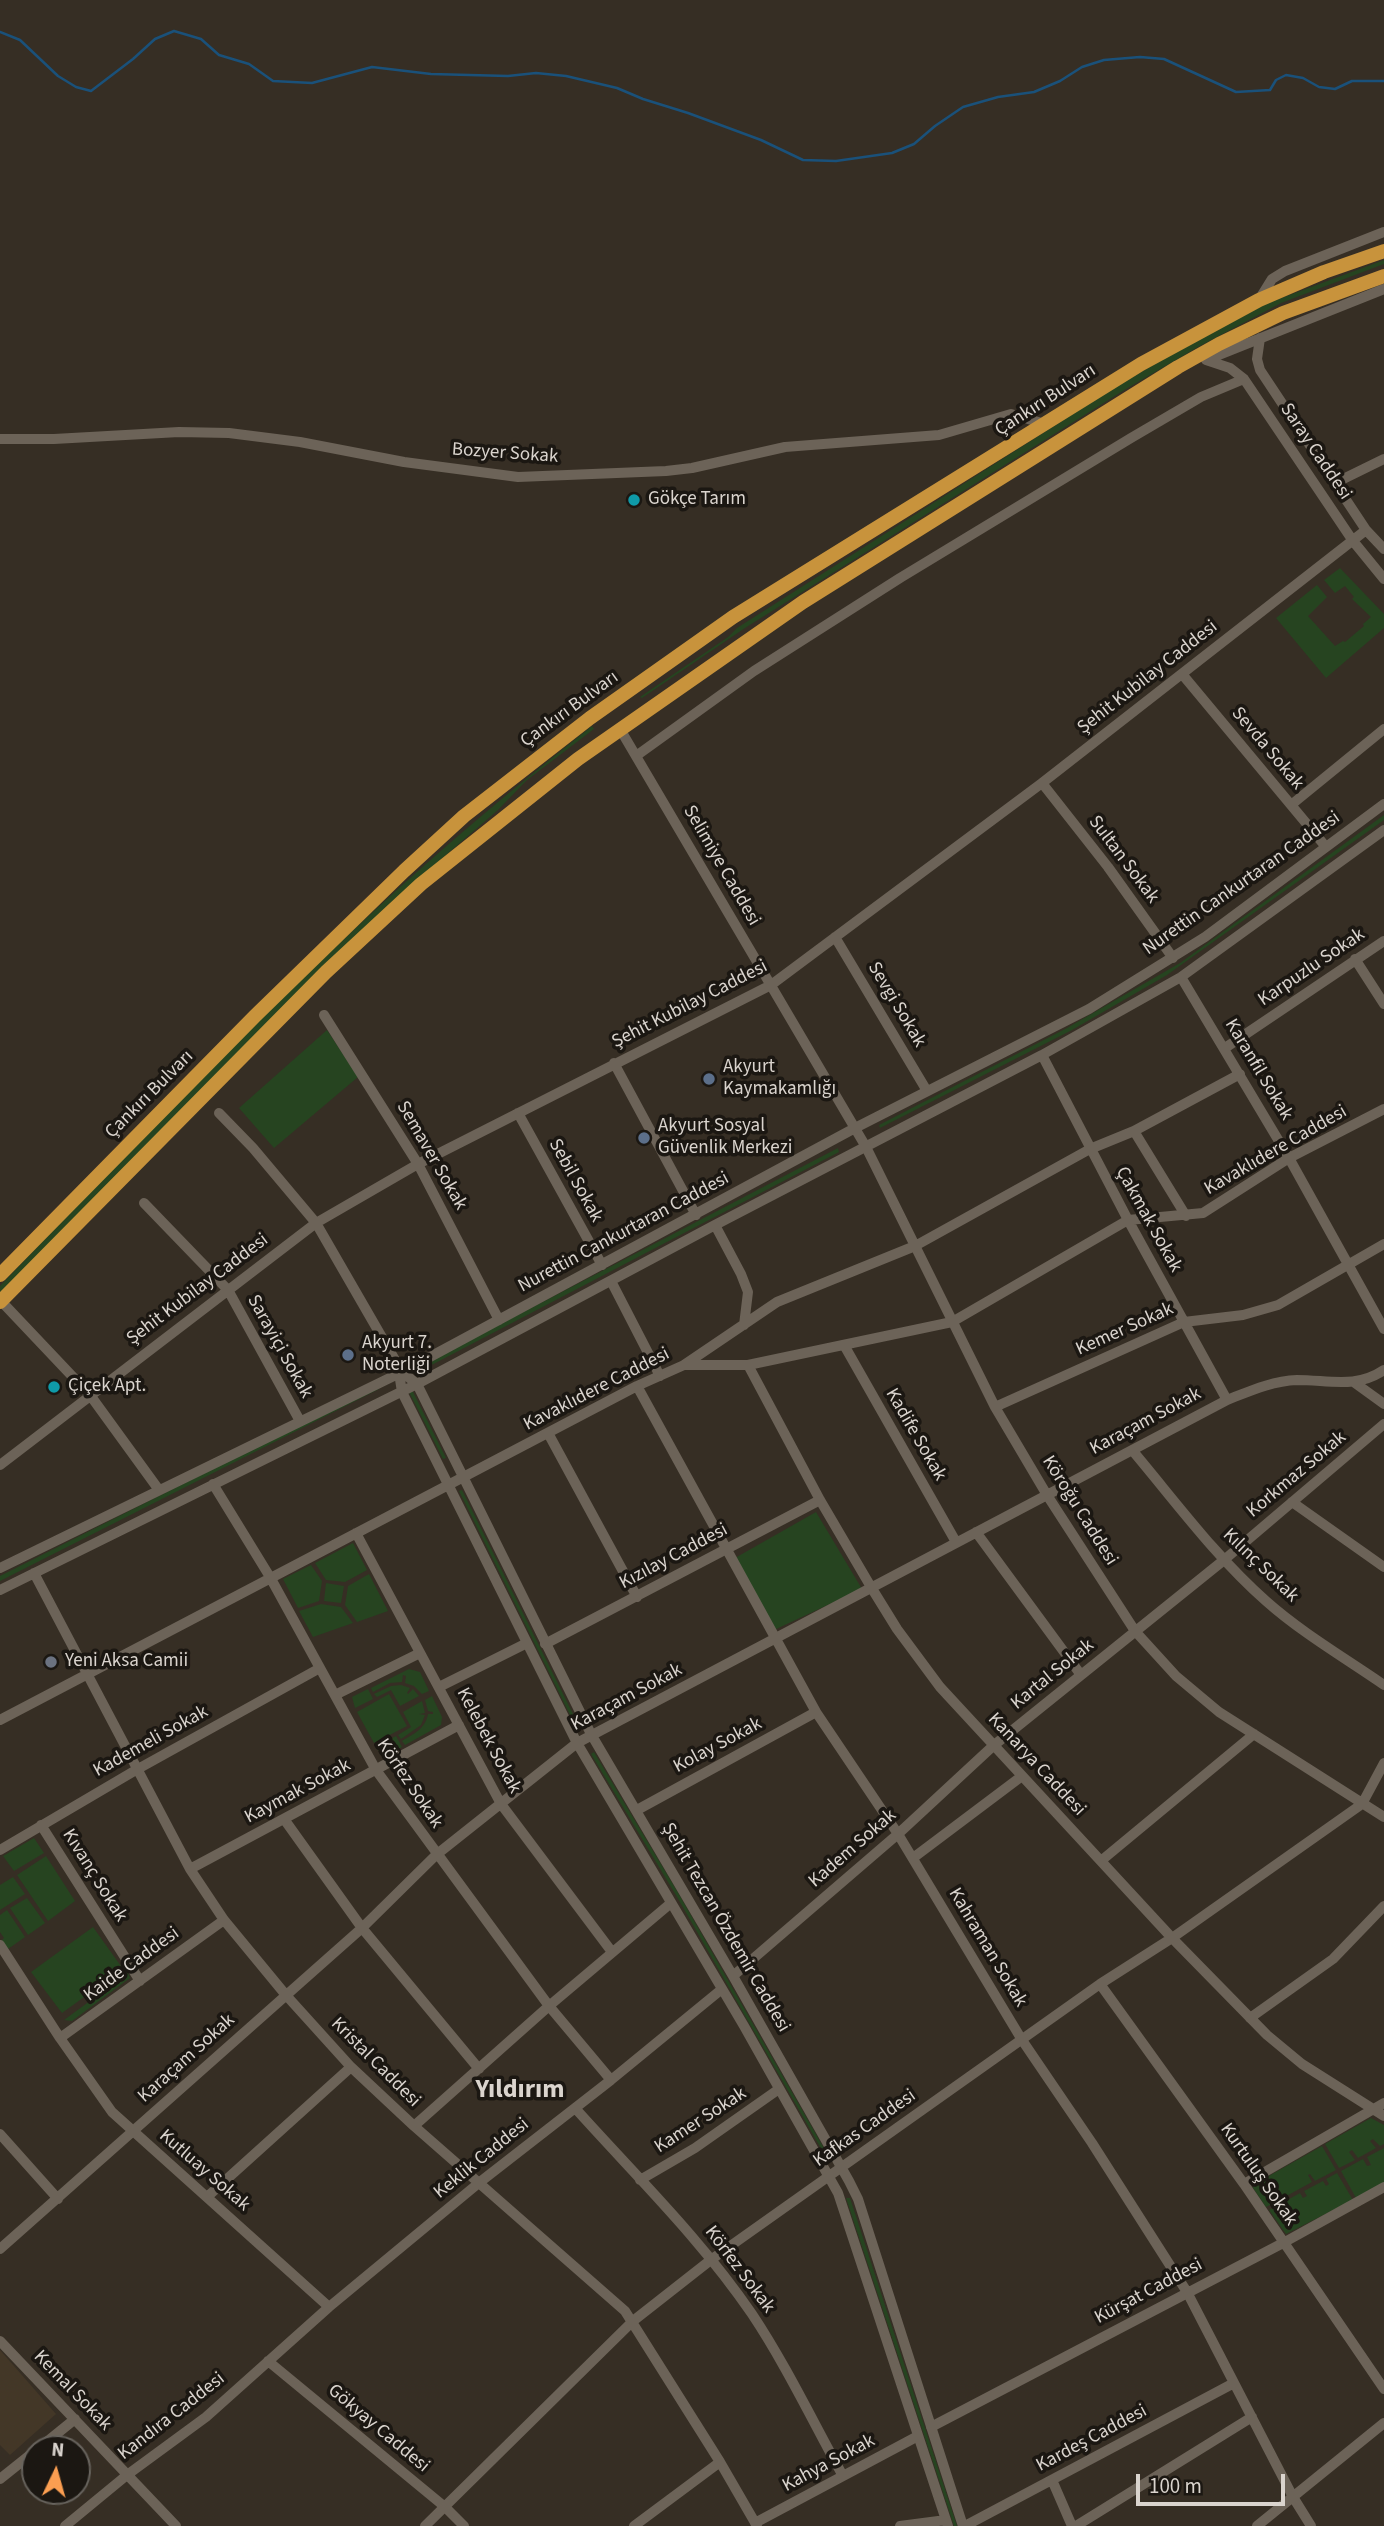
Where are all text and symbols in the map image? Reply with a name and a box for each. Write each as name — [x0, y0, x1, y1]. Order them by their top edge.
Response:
street label: Çankırı Bulvarı — [991, 360, 1101, 442]
street label: Saray Caddesi — [1274, 399, 1356, 505]
street label: Bozyer Sokak — [451, 439, 559, 469]
place label: Gökçe Tarım — [648, 489, 746, 511]
marker: Gökçe Tarım — [626, 492, 642, 508]
street label: Şehit Kubilay Caddesi — [1073, 616, 1223, 740]
street label: Çankırı Bulvarı — [516, 667, 624, 753]
street label: Sevda Sokak — [1226, 703, 1308, 795]
street label: Selimiye Caddesi — [677, 802, 765, 930]
street label: Nurettin Cankurtaran Caddesi — [1139, 807, 1345, 961]
street label: Sultan Sokak — [1083, 812, 1163, 908]
street label: Karpuzlu Sokak — [1254, 924, 1370, 1012]
street label: Şehit Kubilay Caddesi — [608, 956, 772, 1054]
street label: Sevgi Sokak — [862, 958, 930, 1052]
street label: Karanfil Sokak — [1219, 1015, 1297, 1125]
street label: Çankırı Bulvarı — [101, 1046, 199, 1144]
place label: Akyurt Kaymakamlığı — [723, 1057, 836, 1101]
marker: Akyurt Kaymakamlığı — [701, 1071, 717, 1087]
street label: Semaver Sokak — [391, 1097, 471, 1215]
street label: Kavaklıdere Caddesi — [1201, 1101, 1351, 1201]
place label: Akyurt Sosyal Güvenlik Merkezi — [658, 1116, 792, 1160]
marker: Akyurt Sosyal Güvenlik Merkezi — [636, 1130, 652, 1146]
street label: Sebil Sokak — [543, 1135, 607, 1227]
street label: Çakmak Sokak — [1110, 1163, 1186, 1277]
street label: Nurettin Cankurtaran Caddesi — [515, 1168, 733, 1298]
street label: Şehit Kubilay Caddesi — [123, 1229, 273, 1351]
street label: Sarayiçi Sokak — [241, 1291, 317, 1403]
street label: Kemer Sokak — [1073, 1298, 1177, 1362]
place label: Akyurt 7. Noterliği — [362, 1333, 432, 1377]
street label: Kavaklıdere Caddesi — [520, 1343, 674, 1437]
marker: Akyurt 7. Noterliği — [340, 1347, 356, 1363]
place label: Çiçek Apt. — [68, 1376, 146, 1398]
marker: Çiçek Apt. — [46, 1379, 62, 1395]
street label: Karaçam Sokak — [1087, 1383, 1205, 1461]
street label: Kadife Sokak — [879, 1385, 951, 1485]
street label: Korkmaz Sokak — [1243, 1427, 1351, 1523]
street label: Köroğu Caddesi — [1036, 1452, 1122, 1570]
street label: Kızılay Caddesi — [616, 1519, 732, 1595]
street label: Kılınç Sokak — [1217, 1524, 1303, 1608]
street label: Kartal Sokak — [1007, 1635, 1099, 1715]
place label: Yeni Aksa Camii — [65, 1651, 188, 1673]
marker: Yeni Aksa Camii — [43, 1654, 59, 1670]
street label: Karaçam Sokak — [568, 1659, 686, 1737]
street label: Kelebek Sokak — [451, 1684, 525, 1798]
street label: Kademeli Sokak — [90, 1701, 212, 1783]
street label: Kanarya Caddesi — [982, 1709, 1090, 1821]
street label: Kolay Sokak — [670, 1713, 766, 1779]
street label: Körfez Sokak — [371, 1735, 447, 1833]
street label: Kaymak Sokak — [241, 1755, 355, 1829]
street label: Kadem Sokak — [804, 1805, 902, 1893]
street label: Şehit Tezcan Özdemir Caddesi — [656, 1819, 794, 2037]
street label: Kıvanç Sokak — [56, 1825, 132, 1927]
street label: Kahraman Sokak — [943, 1884, 1031, 2012]
street label: Kaide Caddesi — [80, 1923, 184, 2007]
street label: Karaçam Sokak — [134, 2010, 240, 2108]
street label: Kristal Caddesi — [325, 2013, 425, 2113]
district label: Yıldırım — [475, 2075, 565, 2107]
street label: Kamer Sokak — [651, 2083, 751, 2159]
street label: Kafkas Caddesi — [809, 2085, 921, 2173]
street label: Keklik Caddesi — [430, 2114, 534, 2204]
street label: Kurtuluş Sokak — [1214, 2119, 1302, 2231]
street label: Kutluay Sokak — [154, 2125, 254, 2217]
street label: Körfez Sokak — [699, 2222, 779, 2318]
street label: Kürşat Caddesi — [1091, 2254, 1207, 2330]
street label: Kemal Sokak — [28, 2346, 116, 2436]
street label: Kandıra Caddesi — [114, 2368, 230, 2466]
street label: Gökyay Caddesi — [323, 2380, 433, 2478]
street label: Kardeş Caddesi — [1033, 2400, 1151, 2478]
street label: Kahya Sokak — [779, 2430, 879, 2498]
north arrow — [21, 2435, 91, 2505]
text: N — [50, 2437, 65, 2465]
scale bar — [1139, 2460, 1288, 2504]
text: 100 m — [1149, 2471, 1202, 2501]

